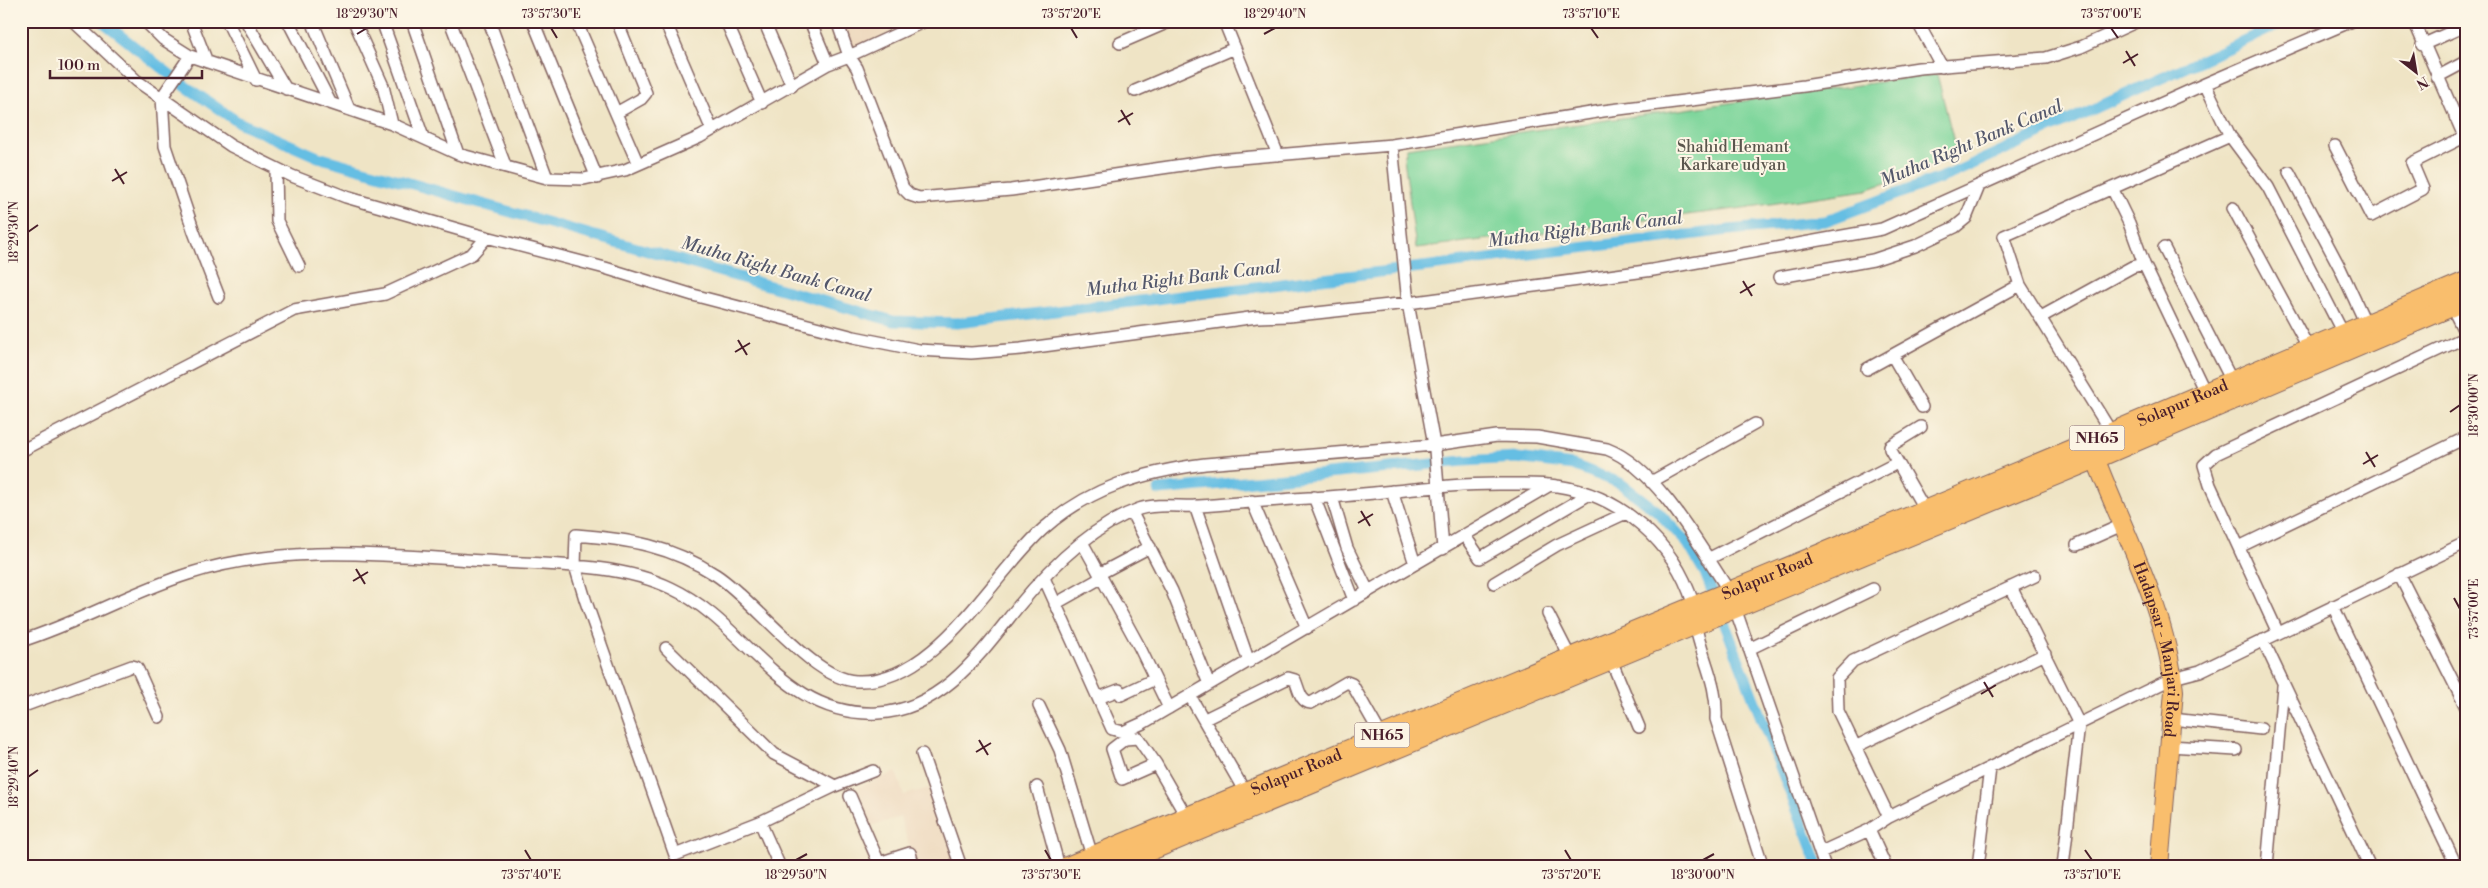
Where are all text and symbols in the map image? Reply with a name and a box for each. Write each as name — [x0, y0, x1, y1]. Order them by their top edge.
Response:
text: 18°29'30"N — [336, 7, 398, 22]
text: 73°57'30"E — [521, 7, 581, 22]
text: 73°57'20"E — [1041, 7, 1101, 22]
text: 18°29'40"N — [1244, 7, 1306, 22]
text: 73°57'10"E — [1562, 7, 1620, 22]
text: 73°57'00"E — [2081, 7, 2141, 22]
scale bar — [50, 48, 202, 80]
north arrow — [2390, 48, 2440, 98]
text: 100 m — [58, 56, 100, 75]
text: N — [2413, 72, 2432, 93]
water label: Mutha Right Bank Canal — [1876, 94, 2066, 192]
park label: Shahid Hemant Karkare udyan — [1677, 137, 1789, 175]
text: 18°29'30"N — [7, 201, 22, 263]
water label: Mutha Right Bank Canal — [1486, 206, 1684, 253]
water label: Mutha Right Bank Canal — [678, 231, 874, 308]
water label: Mutha Right Bank Canal — [1084, 255, 1282, 302]
text: 18°30'00"N — [2467, 373, 2482, 437]
street label: Solapur Road — [2134, 375, 2231, 431]
road number: NH65 — [2070, 426, 2124, 450]
street label: Solapur Road — [1719, 549, 1816, 605]
street label: Hadapsar - Manjari Road — [2128, 559, 2183, 738]
text: 73°57'00"E — [2467, 579, 2482, 639]
road number: NH65 — [1354, 722, 1410, 748]
street label: Solapur Road — [1248, 745, 1345, 800]
text: 18°29'40"N — [7, 746, 22, 808]
text: 73°57'40"E — [501, 868, 561, 883]
text: 18°29'50"N — [765, 868, 827, 883]
text: 73°57'30"E — [1021, 868, 1081, 883]
text: 73°57'20"E — [1541, 868, 1601, 883]
text: 18°30'00"N — [1671, 868, 1735, 883]
text: 73°57'10"E — [2063, 868, 2121, 883]

